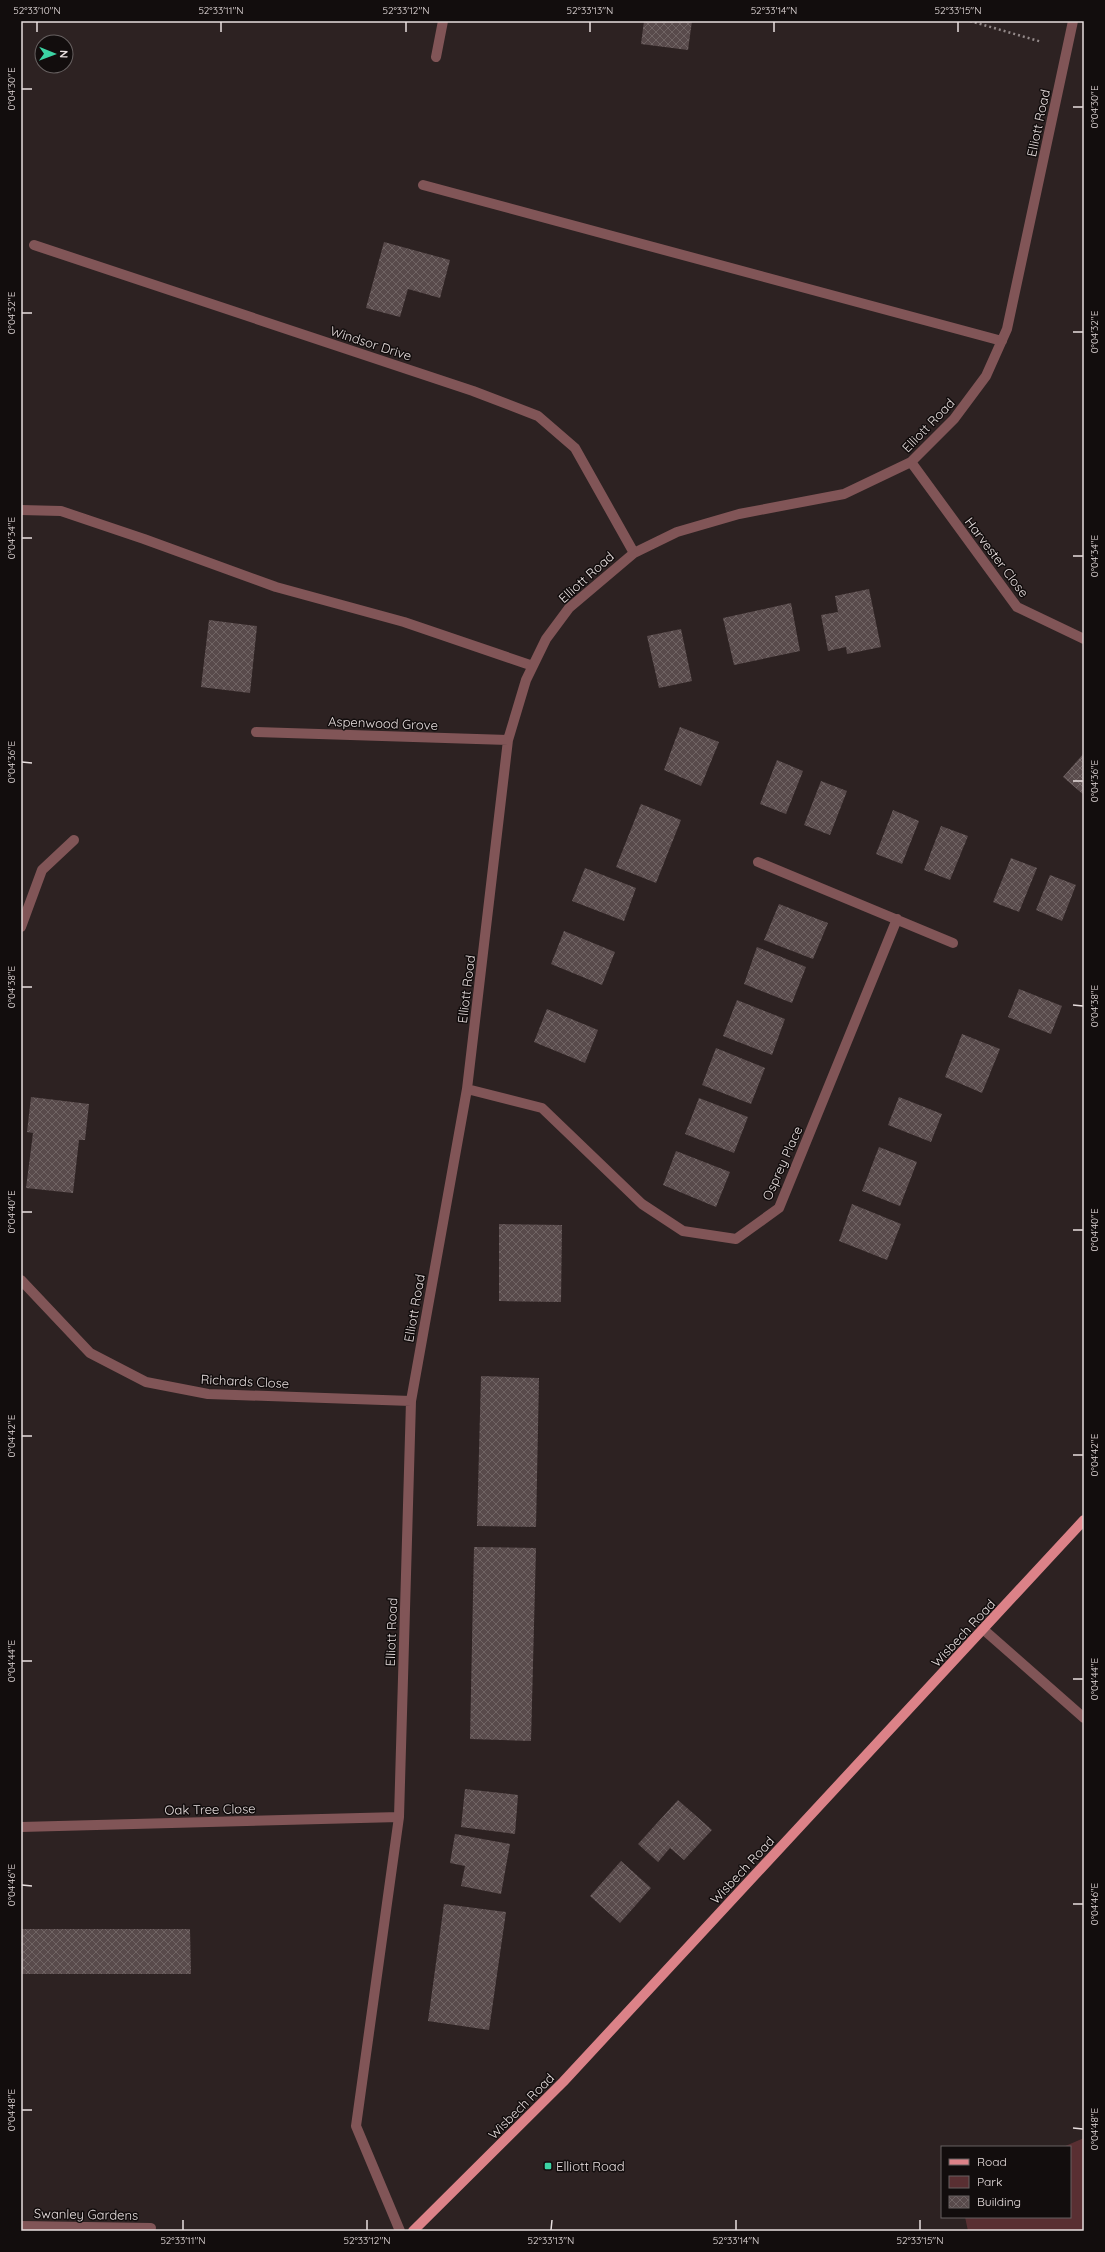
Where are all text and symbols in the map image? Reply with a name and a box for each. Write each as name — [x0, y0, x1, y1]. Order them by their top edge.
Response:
text: 52°33'10"N — [13, 4, 61, 17]
text: 52°33'11"N — [198, 4, 244, 17]
text: 52°33'12"N — [382, 4, 430, 17]
text: 52°33'13"N — [567, 4, 613, 17]
text: 52°33'14"N — [751, 4, 797, 17]
text: 52°33'15"N — [935, 4, 981, 17]
north arrow — [34, 34, 74, 74]
text: N — [57, 50, 71, 58]
text: 0°04'30"E — [5, 67, 18, 111]
text: 0°04'30"E — [1088, 85, 1101, 129]
street label: Elliott Road — [1023, 88, 1053, 158]
text: 0°04'32"E — [5, 291, 18, 334]
text: 0°04'32"E — [1088, 310, 1101, 353]
street label: Windsor Drive — [328, 322, 414, 364]
street label: Elliott Road — [898, 395, 958, 455]
street label: Harvester Close — [962, 514, 1032, 600]
text: 0°04'34"E — [5, 516, 18, 559]
text: 0°04'34"E — [1088, 534, 1101, 577]
street label: Elliott Road — [555, 548, 617, 606]
street label: Aspenwood Grove — [328, 713, 438, 733]
text: 0°04'36"E — [5, 740, 18, 783]
text: 0°04'36"E — [1088, 759, 1101, 802]
street label: Elliott Road — [454, 954, 478, 1024]
text: 0°04'38"E — [5, 965, 18, 1008]
text: 0°04'38"E — [1088, 984, 1101, 1027]
street label: Osprey Place — [759, 1123, 805, 1203]
text: 0°04'40"E — [5, 1190, 18, 1234]
text: 0°04'40"E — [1088, 1208, 1101, 1252]
street label: Elliott Road — [400, 1273, 428, 1343]
street label: Richards Close — [200, 1371, 290, 1391]
text: 0°04'42"E — [5, 1414, 18, 1457]
text: 0°04'42"E — [1088, 1433, 1101, 1476]
street label: Wisbech Road — [928, 1596, 998, 1670]
street label: Elliott Road — [382, 1597, 400, 1667]
text: 0°04'44"E — [5, 1639, 18, 1682]
text: 0°04'44"E — [1088, 1657, 1101, 1700]
street label: Oak Tree Close — [164, 1800, 256, 1818]
street label: Wisbech Road — [707, 1833, 777, 1907]
text: 0°04'46"E — [5, 1863, 18, 1906]
text: 0°04'46"E — [1088, 1882, 1101, 1925]
street label: Wisbech Road — [485, 2070, 557, 2142]
text: 0°04'48"E — [5, 2088, 18, 2131]
text: 0°04'48"E — [1088, 2107, 1101, 2150]
legend — [941, 2146, 1071, 2218]
text: Road — [977, 2154, 1007, 2169]
place label: Elliott Road — [556, 2158, 625, 2174]
marker: Elliott Road — [543, 2161, 553, 2171]
text: Park — [977, 2174, 1002, 2189]
text: Building — [977, 2194, 1021, 2209]
street label: Swanley Gardens — [34, 2205, 138, 2223]
text: 52°33'11"N — [160, 2234, 206, 2247]
text: 52°33'12"N — [343, 2234, 391, 2247]
text: 52°33'13"N — [528, 2234, 574, 2247]
text: 52°33'14"N — [713, 2234, 759, 2247]
text: 52°33'15"N — [897, 2234, 943, 2247]

